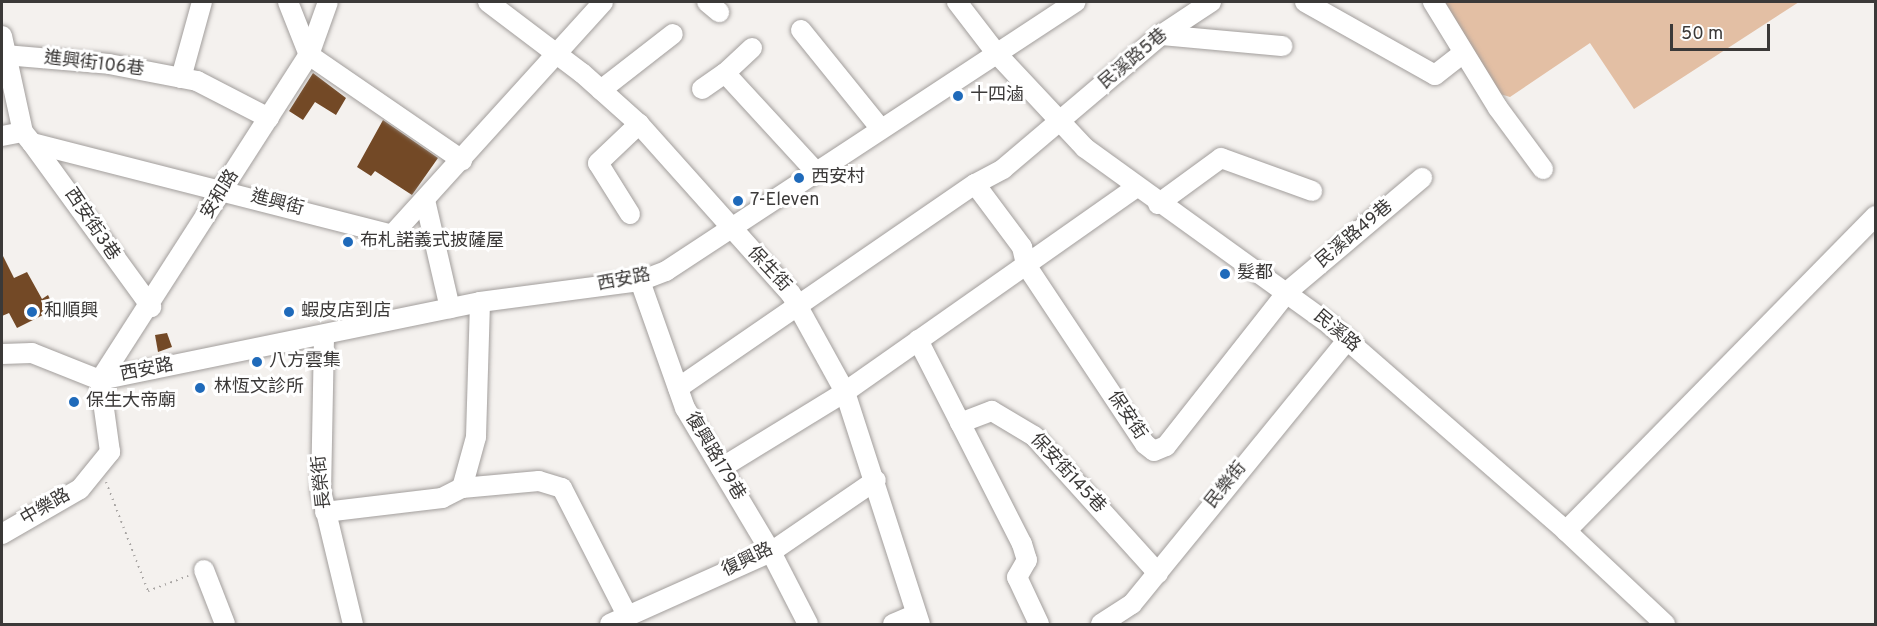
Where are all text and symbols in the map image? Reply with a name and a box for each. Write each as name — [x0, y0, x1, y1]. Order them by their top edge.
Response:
scale bar — [1673, 12, 1774, 50]
text: 50 m — [1681, 23, 1723, 46]
street label: 民溪路5巷 — [1095, 25, 1173, 95]
street label: 進興街106巷 — [43, 48, 145, 82]
place label: 十四滷 — [970, 85, 1024, 107]
marker: 十四滷 — [951, 89, 965, 103]
street label: 安和路 — [198, 166, 244, 224]
place label: 西安村 — [811, 167, 865, 189]
marker: 西安村 — [792, 171, 806, 185]
street label: 西安街3巷 — [59, 185, 123, 265]
street label: 進興街 — [248, 187, 306, 221]
place label: 7-Eleven — [750, 190, 819, 212]
marker: 7-Eleven — [731, 194, 745, 208]
street label: 民溪路49巷 — [1312, 197, 1398, 273]
place label: 布札諾義式披薩屋 — [360, 231, 504, 253]
marker: 布札諾義式披薩屋 — [341, 235, 355, 249]
street label: 保生街 — [742, 243, 794, 297]
place label: 髮都 — [1237, 263, 1273, 285]
street label: 西安路 — [595, 265, 653, 297]
marker: 髮都 — [1218, 267, 1232, 281]
place label: 和順興 — [44, 301, 98, 323]
place label: 蝦皮店到店 — [301, 301, 391, 323]
marker: 和順興 — [25, 305, 39, 319]
marker: 蝦皮店到店 — [282, 305, 296, 319]
street label: 民溪路 — [1308, 306, 1364, 358]
place label: 八方雲集 — [269, 351, 341, 373]
street label: 西安路 — [118, 355, 176, 387]
marker: 八方雲集 — [250, 355, 264, 369]
place label: 林恆文診所 — [214, 377, 304, 399]
marker: 林恆文診所 — [191, 379, 209, 397]
street label: 保安街 — [1102, 388, 1150, 444]
place label: 保生大帝廟 — [86, 391, 176, 413]
marker: 保生大帝廟 — [67, 395, 81, 409]
street label: 復興路179巷 — [679, 409, 749, 505]
street label: 保安街145巷 — [1025, 430, 1109, 518]
street label: 長榮街 — [309, 454, 337, 510]
street label: 民樂街 — [1202, 458, 1252, 514]
street label: 中樂路 — [17, 485, 75, 531]
street label: 復興路 — [719, 539, 777, 583]

